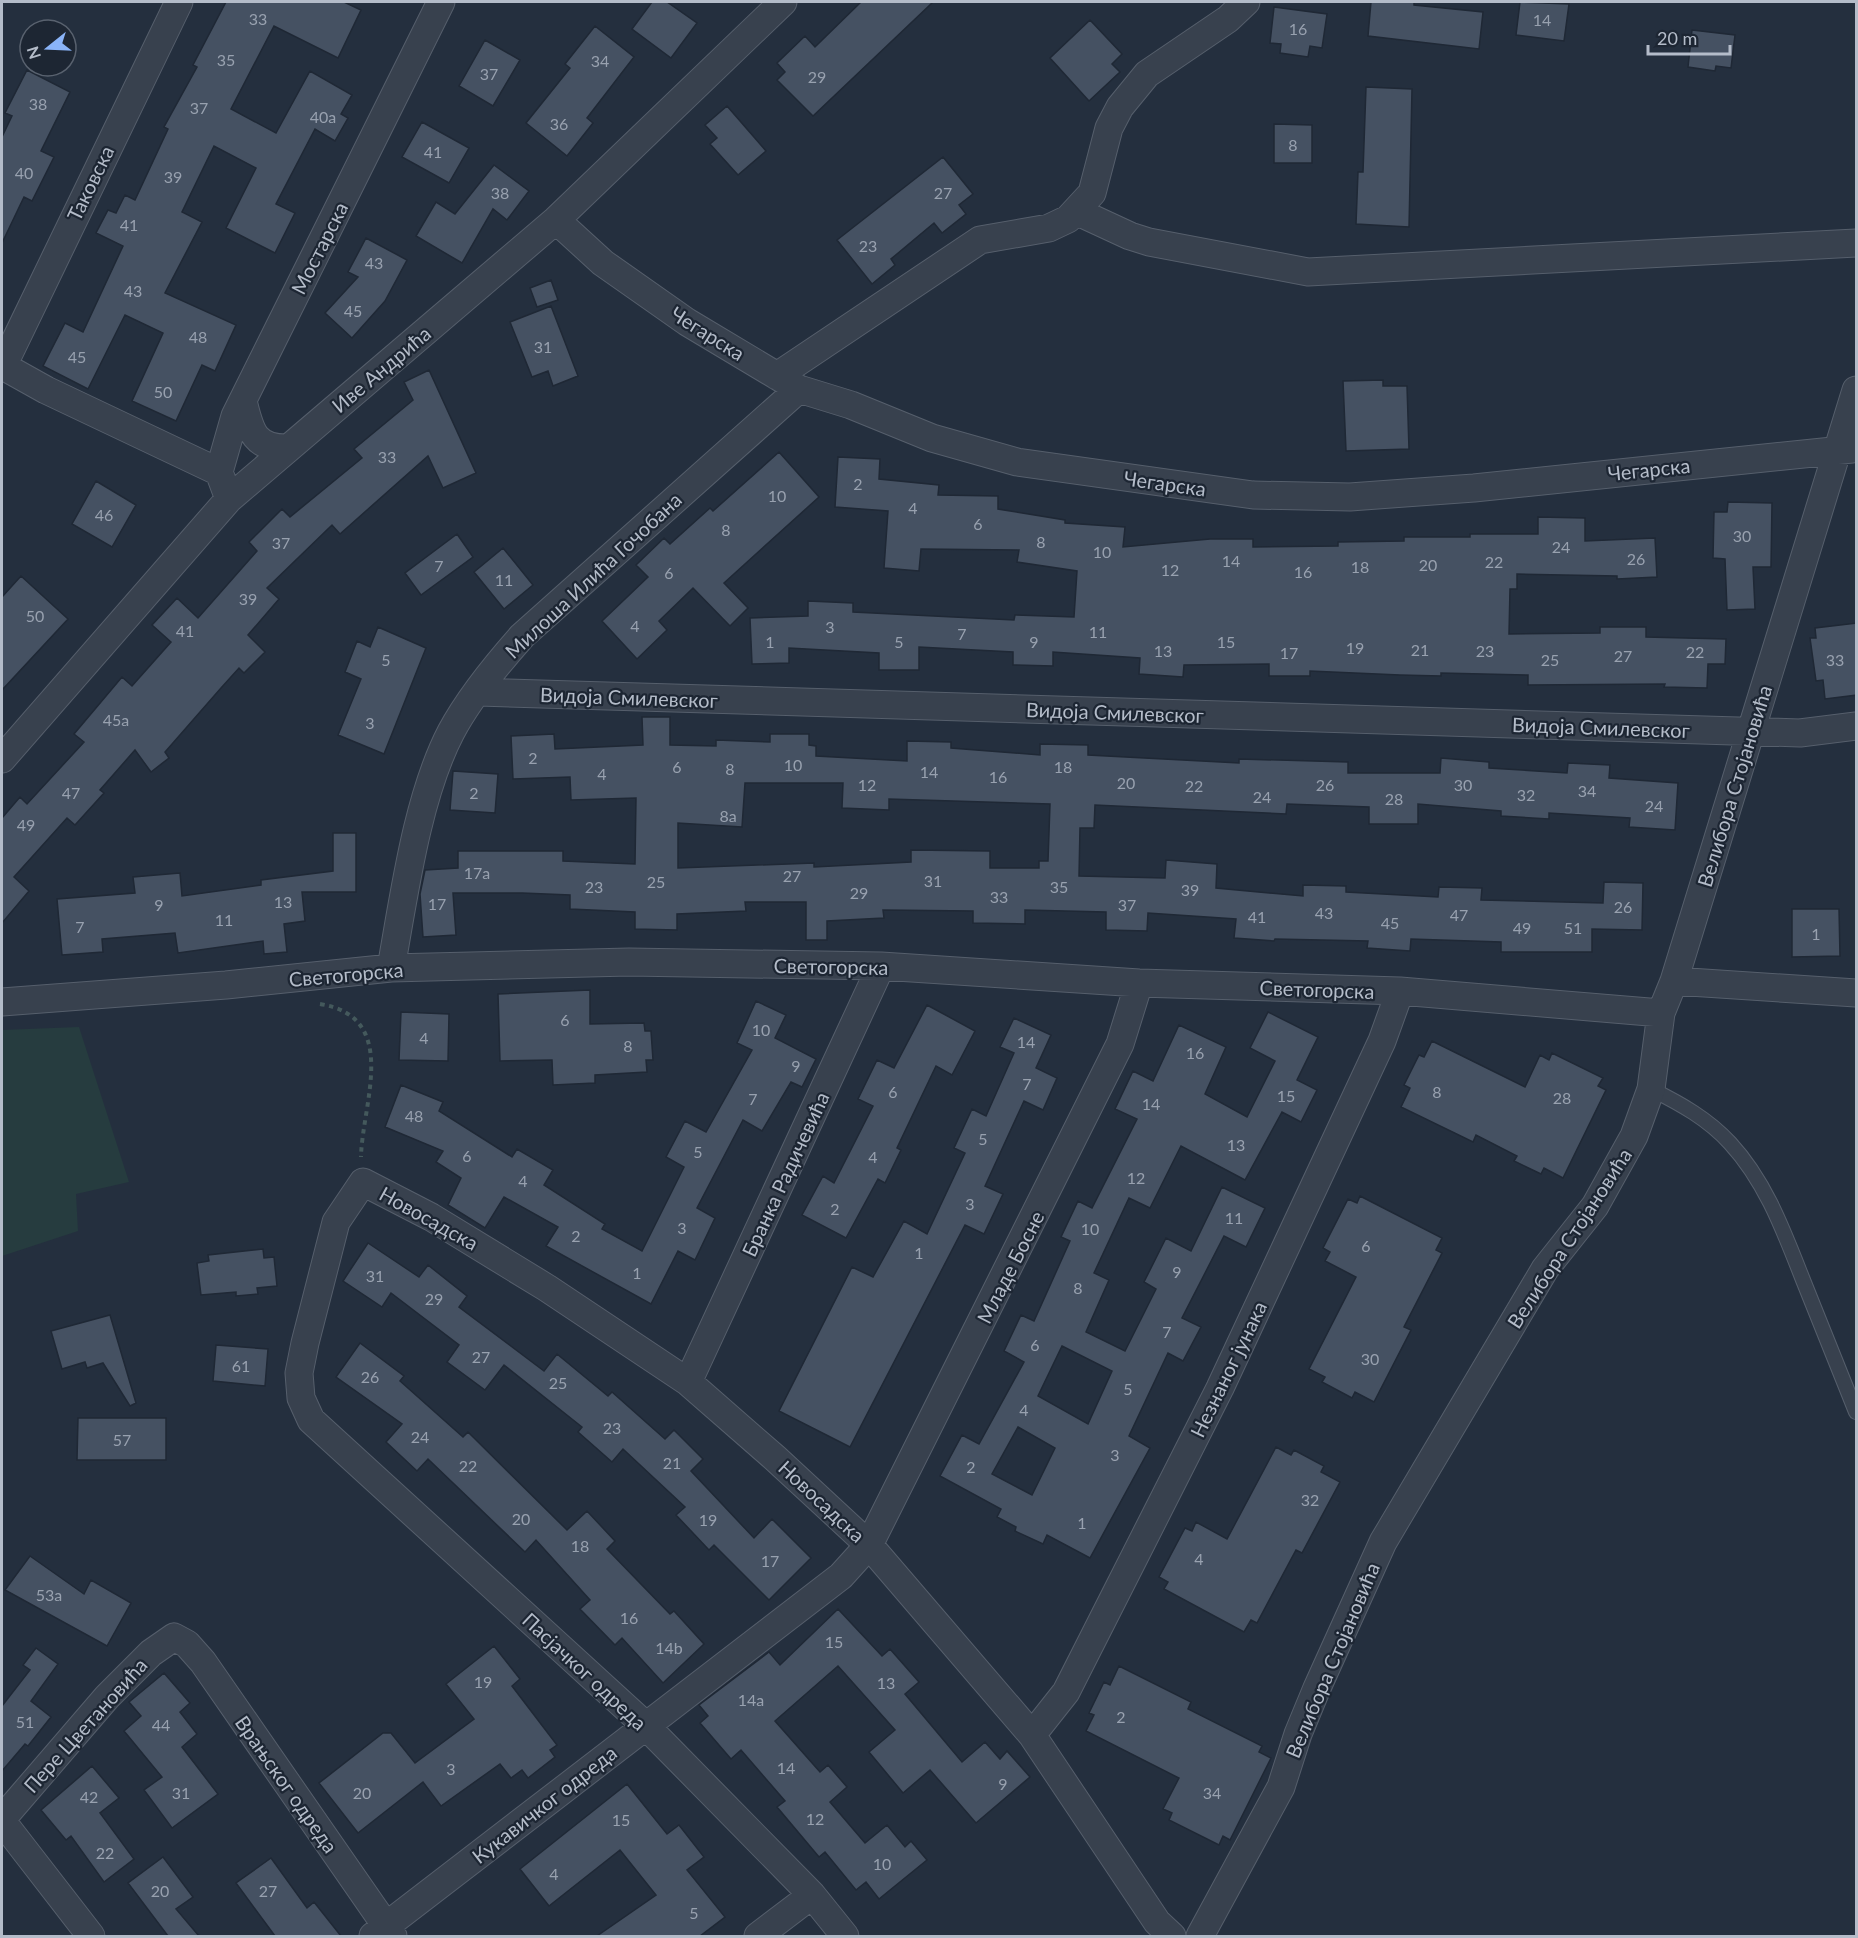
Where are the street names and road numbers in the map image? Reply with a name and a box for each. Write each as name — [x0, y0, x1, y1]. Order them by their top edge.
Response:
street label: Таковска — [62, 142, 118, 224]
street label: Мостарска — [286, 198, 352, 298]
street label: Чегарска — [667, 301, 749, 365]
street label: Иве Андрића — [327, 321, 435, 417]
street label: Чегарска — [1607, 453, 1691, 485]
street label: Чегарска — [1122, 465, 1208, 501]
street label: Милоша Илића Гочобана — [500, 487, 686, 663]
street label: Видоја Смилевског — [540, 682, 718, 712]
street label: Велибора Стојановића — [1692, 682, 1776, 890]
street label: Видоја Смилевског — [1026, 697, 1204, 727]
street label: Видоја Смилевског — [1512, 712, 1690, 742]
street label: Светогорска — [773, 953, 889, 979]
street label: Светогорска — [288, 957, 404, 991]
street label: Светогорска — [1259, 975, 1375, 1003]
street label: Бранка Радичевића — [736, 1088, 834, 1260]
street label: Велибора Стојановића — [1502, 1144, 1636, 1332]
street label: Новосадска — [375, 1181, 483, 1255]
street label: Младе Босне — [971, 1207, 1049, 1327]
street label: Незнаног јунака — [1185, 1297, 1271, 1441]
street label: Новосадска — [774, 1455, 870, 1547]
street label: Велибора Стојановића — [1280, 1559, 1384, 1761]
street label: Пасјачког одреда — [518, 1607, 652, 1735]
street label: Пере Цветановића — [18, 1653, 152, 1797]
street label: Врањског одреда — [231, 1711, 343, 1857]
street label: Кукавичког одреда — [467, 1740, 621, 1868]

